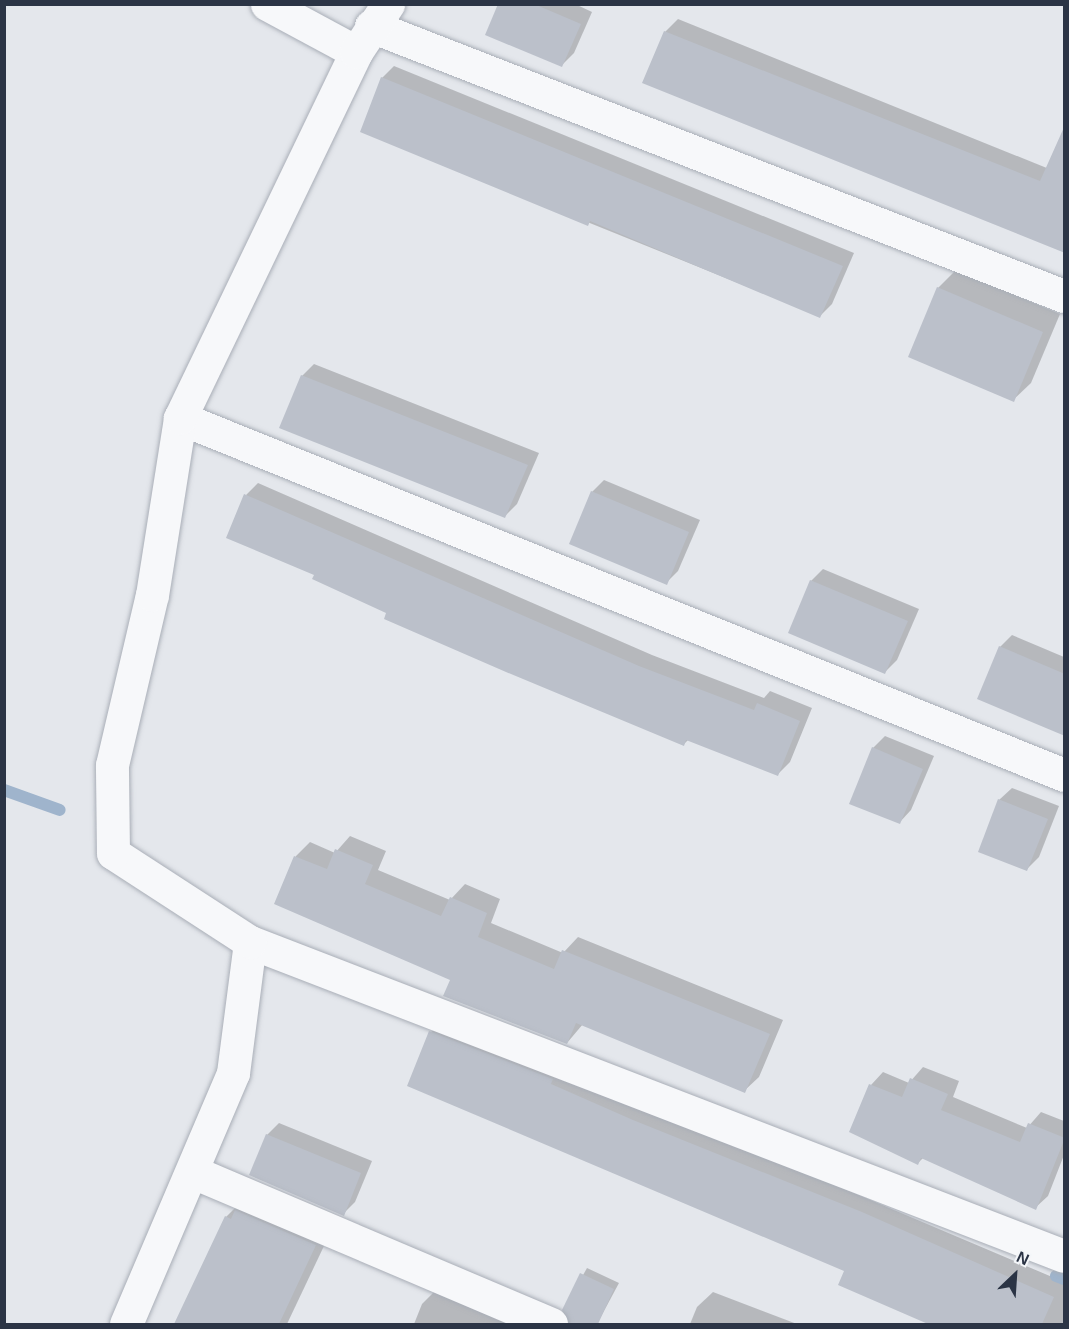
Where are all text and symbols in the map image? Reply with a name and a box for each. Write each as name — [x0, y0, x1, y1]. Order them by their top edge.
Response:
north arrow — [985, 1245, 1045, 1305]
text: N — [1014, 1248, 1032, 1268]

